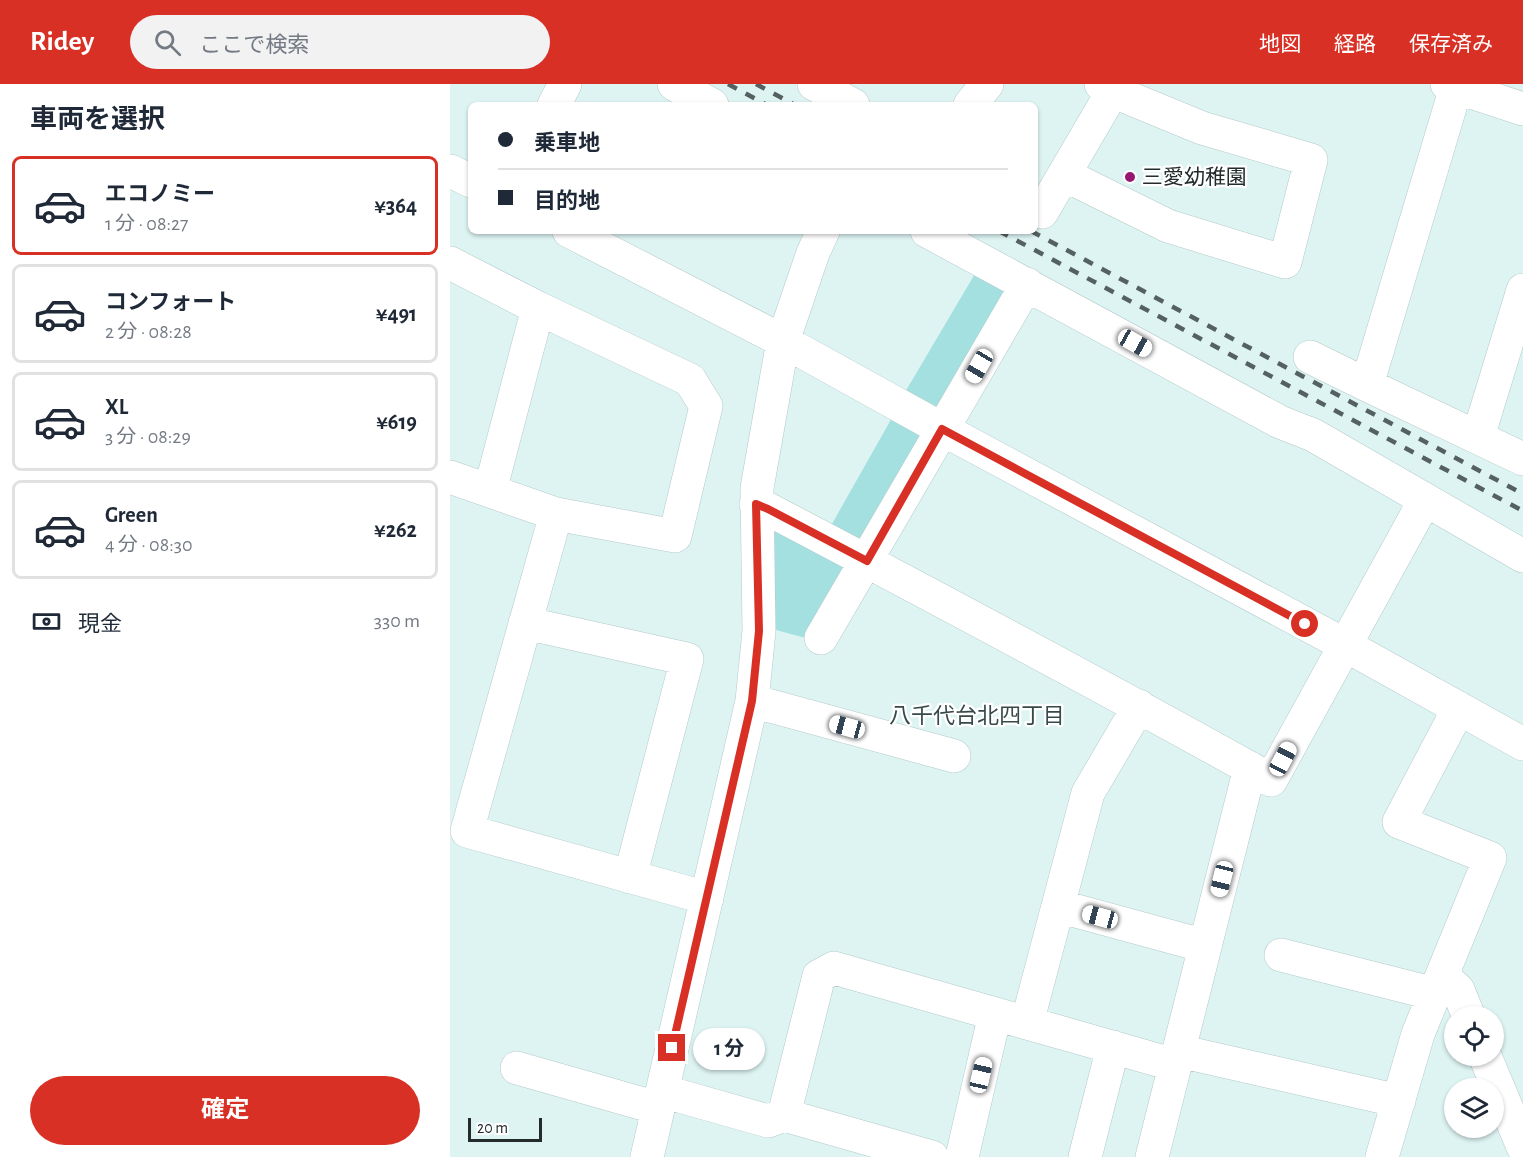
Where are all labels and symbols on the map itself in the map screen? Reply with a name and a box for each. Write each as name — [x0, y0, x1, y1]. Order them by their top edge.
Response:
place label: 三愛幼稚園 — [1142, 166, 1247, 188]
marker: 三愛幼稚園 — [1123, 170, 1137, 184]
car — [1115, 326, 1155, 360]
car — [962, 346, 996, 386]
route start — [1291, 610, 1318, 637]
district label: 八千代台北四丁目 — [889, 704, 1065, 727]
car — [827, 714, 867, 740]
car — [1267, 739, 1299, 779]
car — [1209, 859, 1235, 899]
car — [1080, 904, 1120, 930]
callout: 1 分 — [693, 1027, 765, 1069]
route end — [658, 1034, 685, 1061]
car — [968, 1055, 994, 1095]
scale bar — [468, 1115, 542, 1142]

